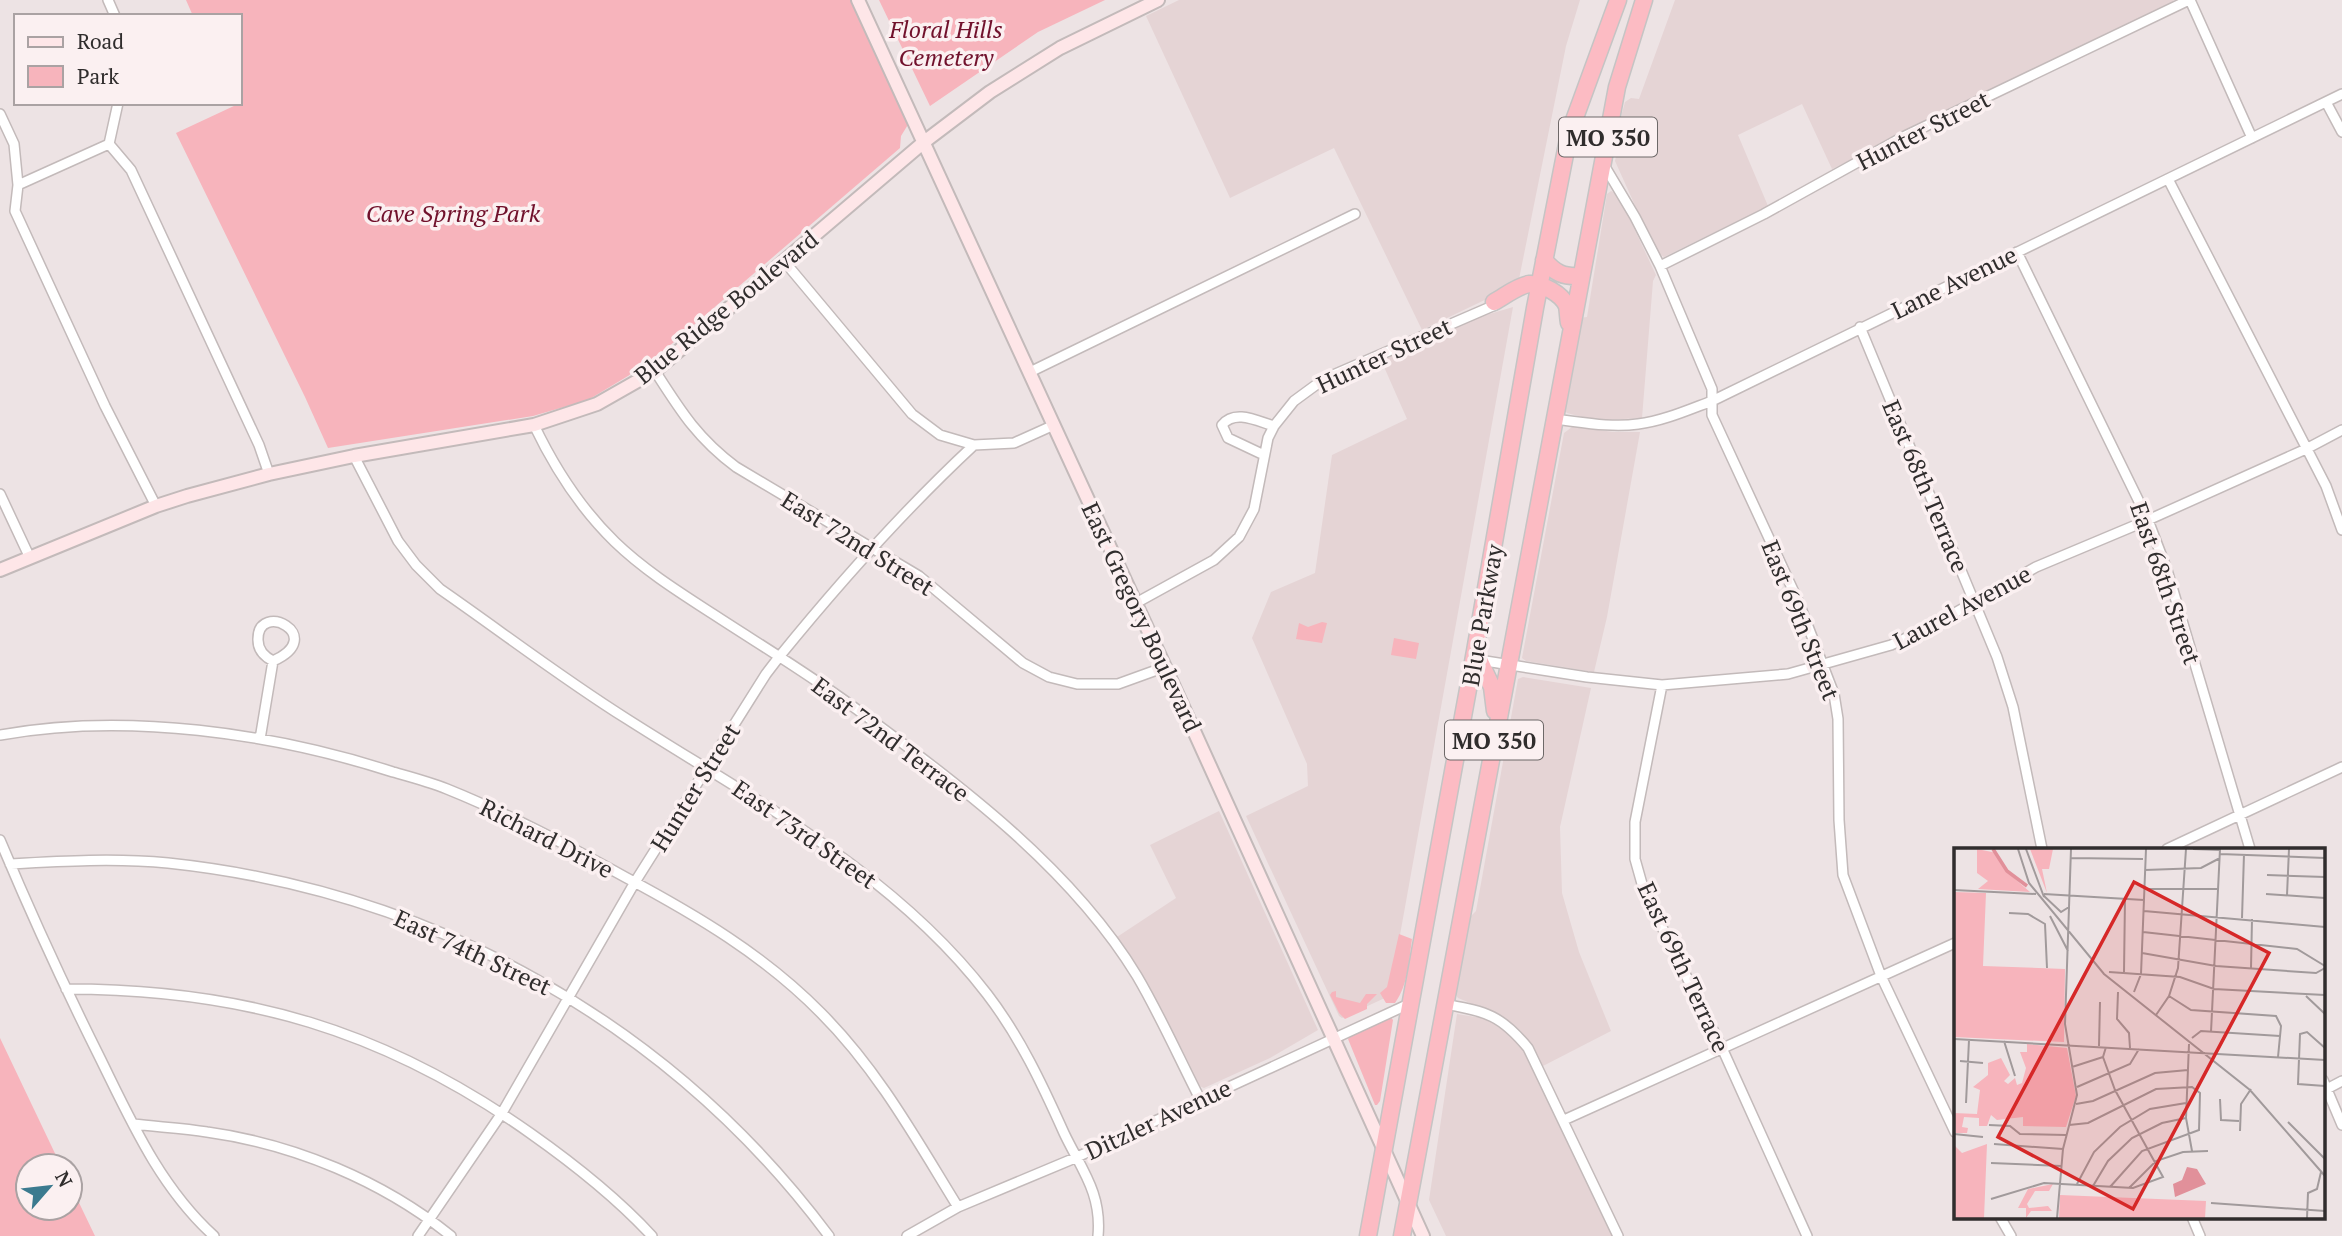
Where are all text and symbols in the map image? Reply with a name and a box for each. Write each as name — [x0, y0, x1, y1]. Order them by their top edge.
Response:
park label: Floral Hills Cemetery — [888, 13, 1003, 73]
legend — [14, 14, 242, 105]
text: Road — [77, 27, 124, 55]
text: Park — [77, 62, 119, 90]
street label: Hunter Street — [1851, 83, 1995, 177]
road number: MO 350 — [1559, 118, 1657, 156]
park label: Cave Spring Park — [366, 197, 541, 229]
street label: Blue Ridge Boulevard — [628, 223, 824, 391]
street label: Lane Avenue — [1886, 238, 2022, 326]
street label: Hunter Street — [1311, 310, 1457, 400]
street label: East 68th Terrace — [1875, 395, 1977, 577]
street label: East 72nd Street — [776, 483, 940, 603]
street label: East Gregory Boulevard — [1075, 497, 1209, 737]
street label: East 68th Street — [2123, 498, 2209, 669]
street label: East 69th Street — [1754, 535, 1848, 705]
street label: Blue Parkway — [1454, 541, 1510, 688]
street label: Laurel Avenue — [1888, 557, 2036, 657]
street label: East 72nd Terrace — [806, 669, 976, 809]
street label: Hunter Street — [643, 717, 747, 857]
road number: MO 350 — [1445, 720, 1543, 760]
street label: East 73rd Street — [727, 772, 884, 896]
street label: Richard Drive — [475, 791, 619, 885]
inset map — [1954, 848, 2324, 1218]
street label: East 69th Terrace — [1631, 877, 1737, 1057]
street label: East 74th Street — [389, 902, 557, 1002]
street label: Ditzler Avenue — [1080, 1071, 1236, 1167]
north arrow — [14, 1152, 84, 1222]
text: N — [50, 1167, 79, 1192]

